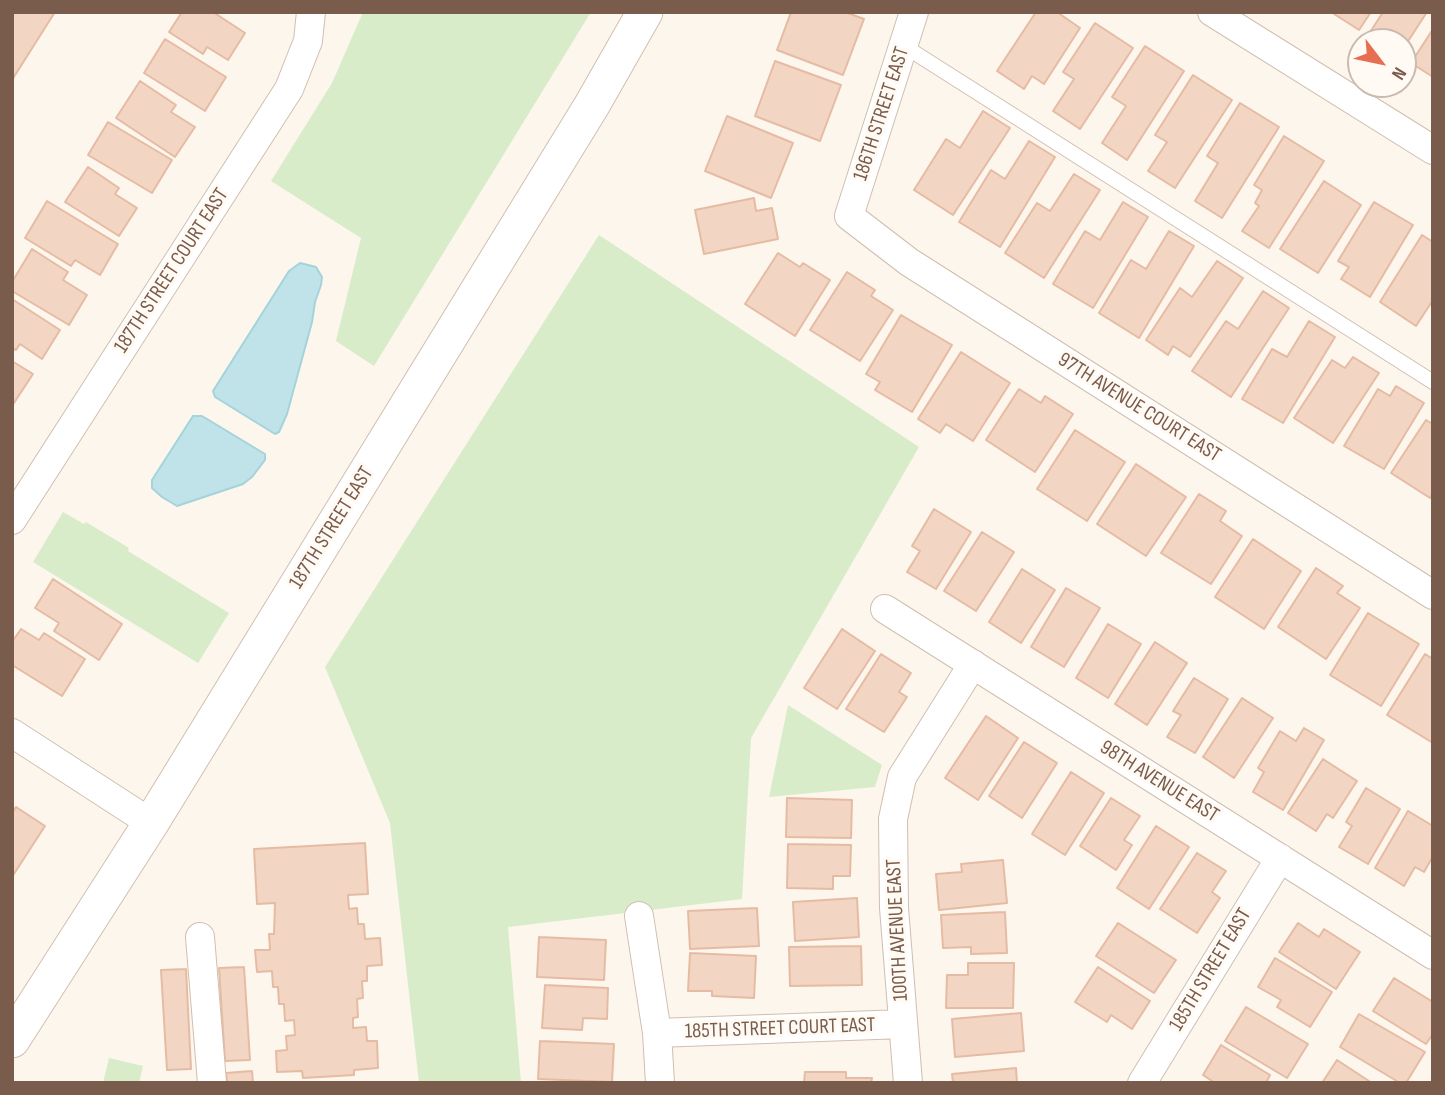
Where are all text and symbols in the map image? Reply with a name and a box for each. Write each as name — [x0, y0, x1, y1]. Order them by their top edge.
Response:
north arrow — [1347, 28, 1417, 98]
street label: 186TH STREET EAST — [849, 44, 915, 184]
text: N — [1386, 63, 1411, 84]
street label: 187TH STREET COURT EAST — [109, 184, 235, 358]
street label: 97TH AVENUE COURT EAST — [1053, 348, 1225, 468]
street label: 187TH STREET EAST — [284, 462, 380, 594]
street label: 98TH AVENUE EAST — [1095, 735, 1223, 829]
street label: 100TH AVENUE EAST — [882, 858, 914, 1002]
street label: 185TH STREET EAST — [1165, 904, 1257, 1036]
street label: 185TH STREET COURT EAST — [684, 1013, 876, 1045]

